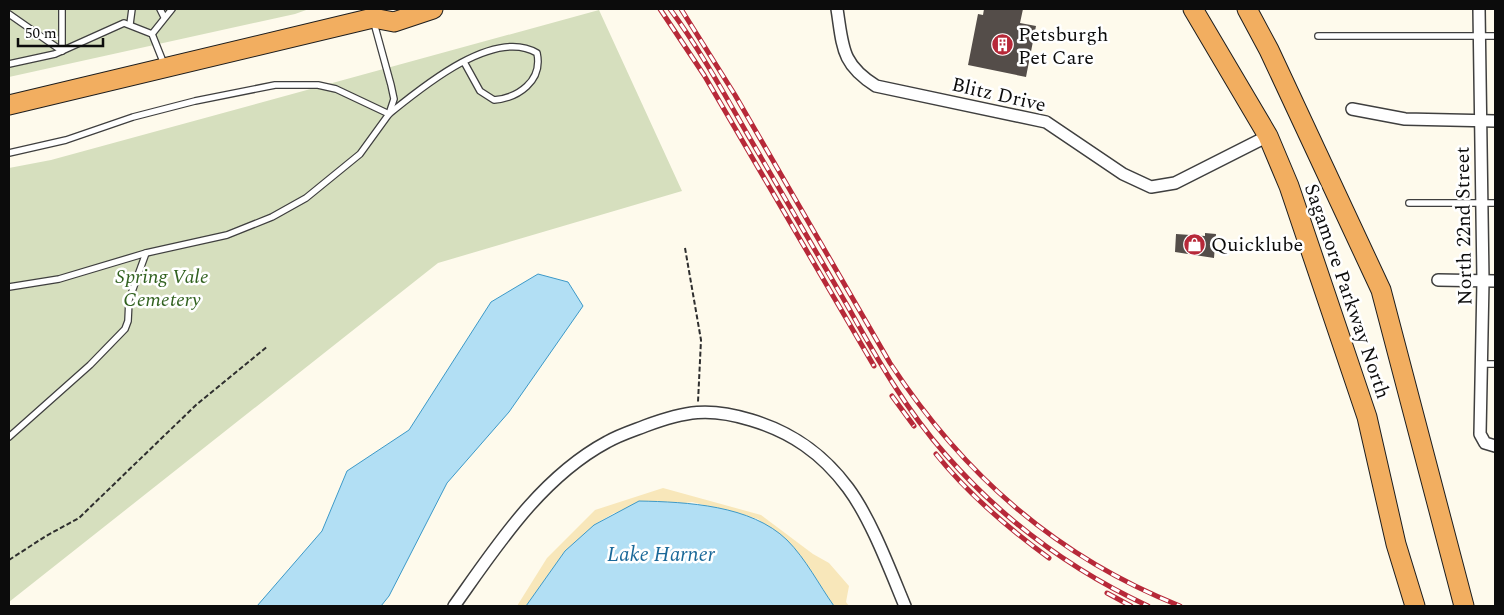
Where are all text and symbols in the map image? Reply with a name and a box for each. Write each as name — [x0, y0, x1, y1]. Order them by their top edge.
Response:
scale bar — [18, 15, 102, 47]
place label: Petsburgh Pet Care — [1018, 20, 1108, 73]
text: 50 m — [25, 22, 57, 45]
building icon: Petsburgh Pet Care — [990, 33, 1014, 57]
street label: Blitz Drive — [949, 70, 1049, 120]
street label: North 22nd Street — [1448, 146, 1480, 306]
street label: Sagamore Parkway North — [1296, 180, 1398, 403]
place label: Quicklube — [1211, 230, 1303, 260]
shop icon: Quicklube — [1183, 232, 1207, 256]
park label: Spring Vale Cemetery — [115, 262, 209, 315]
water label: Lake Harner — [607, 539, 716, 571]

